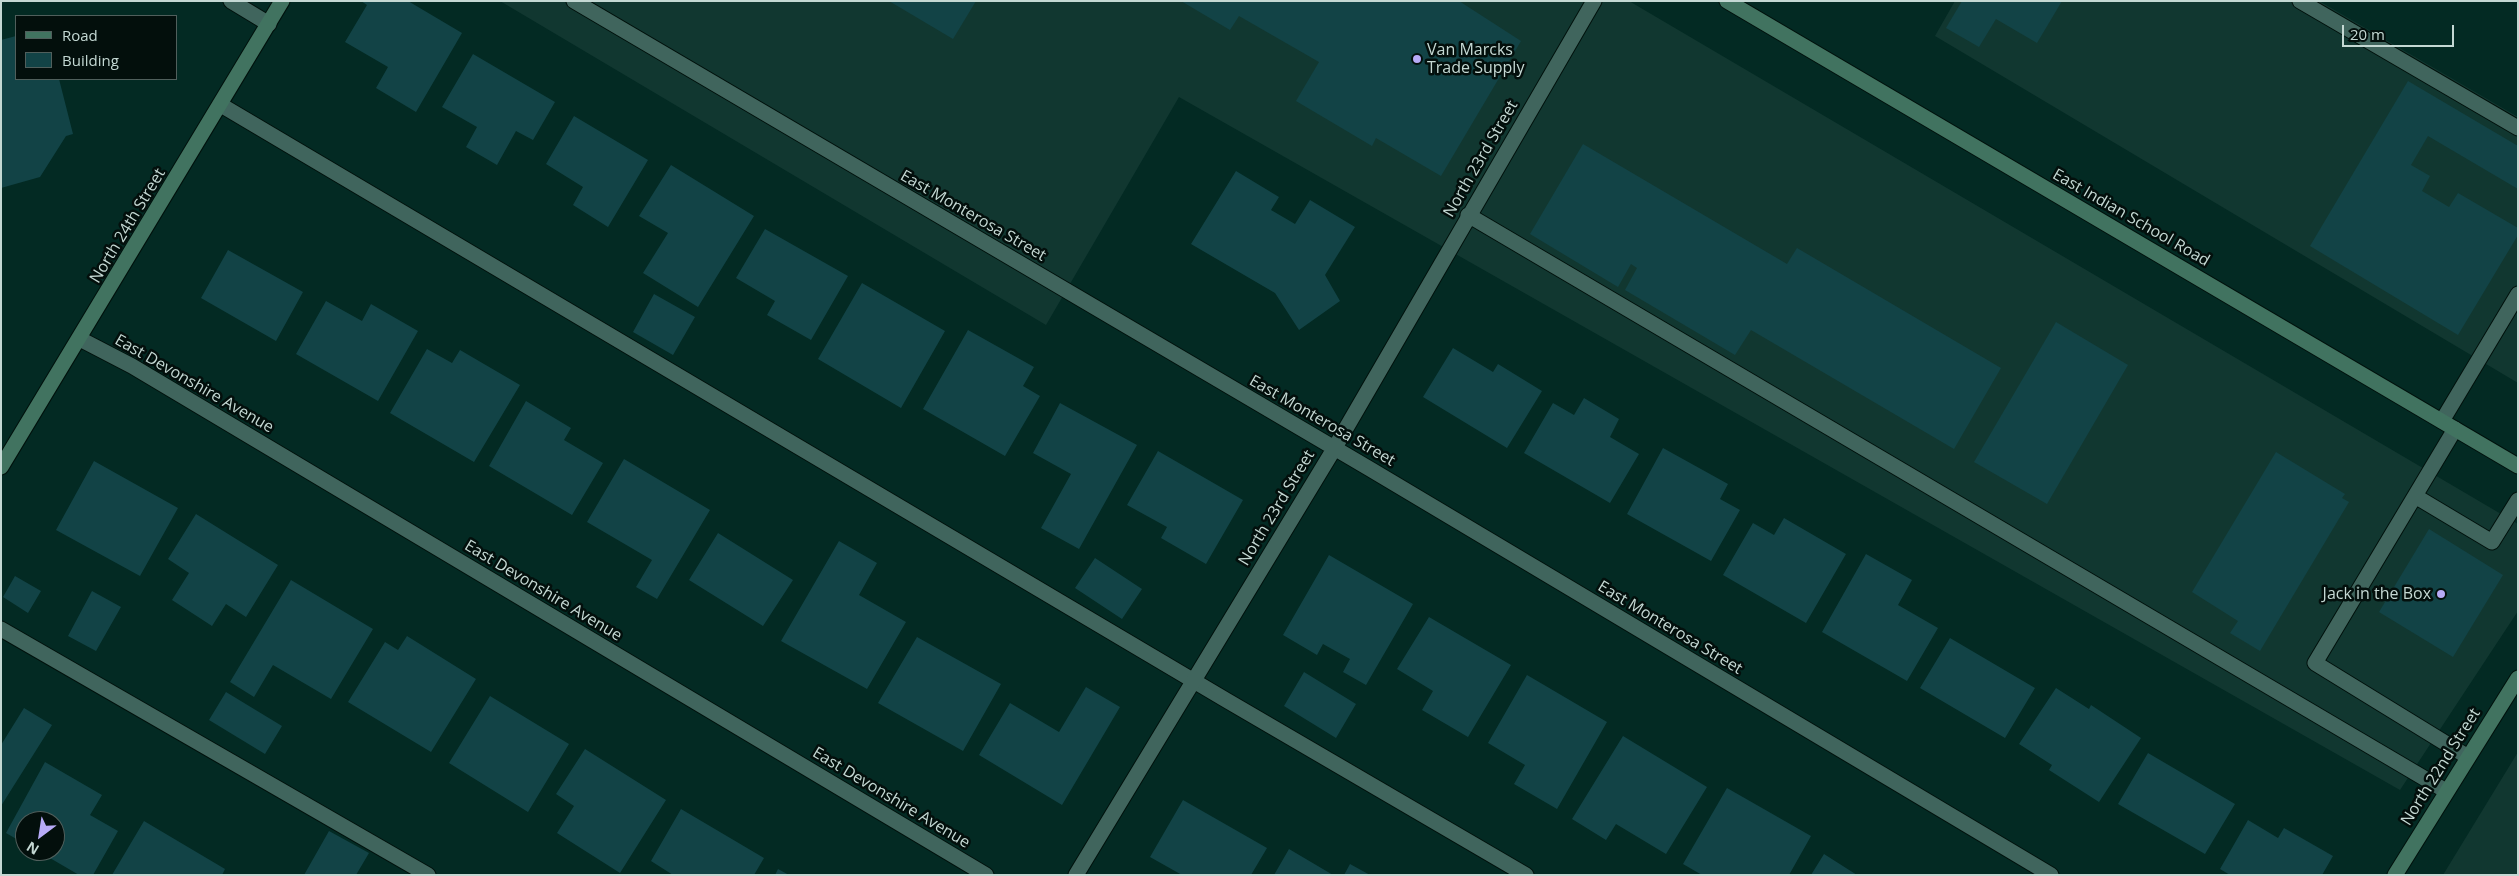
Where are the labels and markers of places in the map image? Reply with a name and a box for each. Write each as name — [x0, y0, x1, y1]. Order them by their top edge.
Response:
place label: Van Marcks Trade Supply — [1427, 40, 1524, 78]
marker: Van Marcks Trade Supply — [1411, 53, 1423, 65]
place label: Jack in the Box — [2323, 584, 2431, 604]
marker: Jack in the Box — [2435, 588, 2447, 600]

